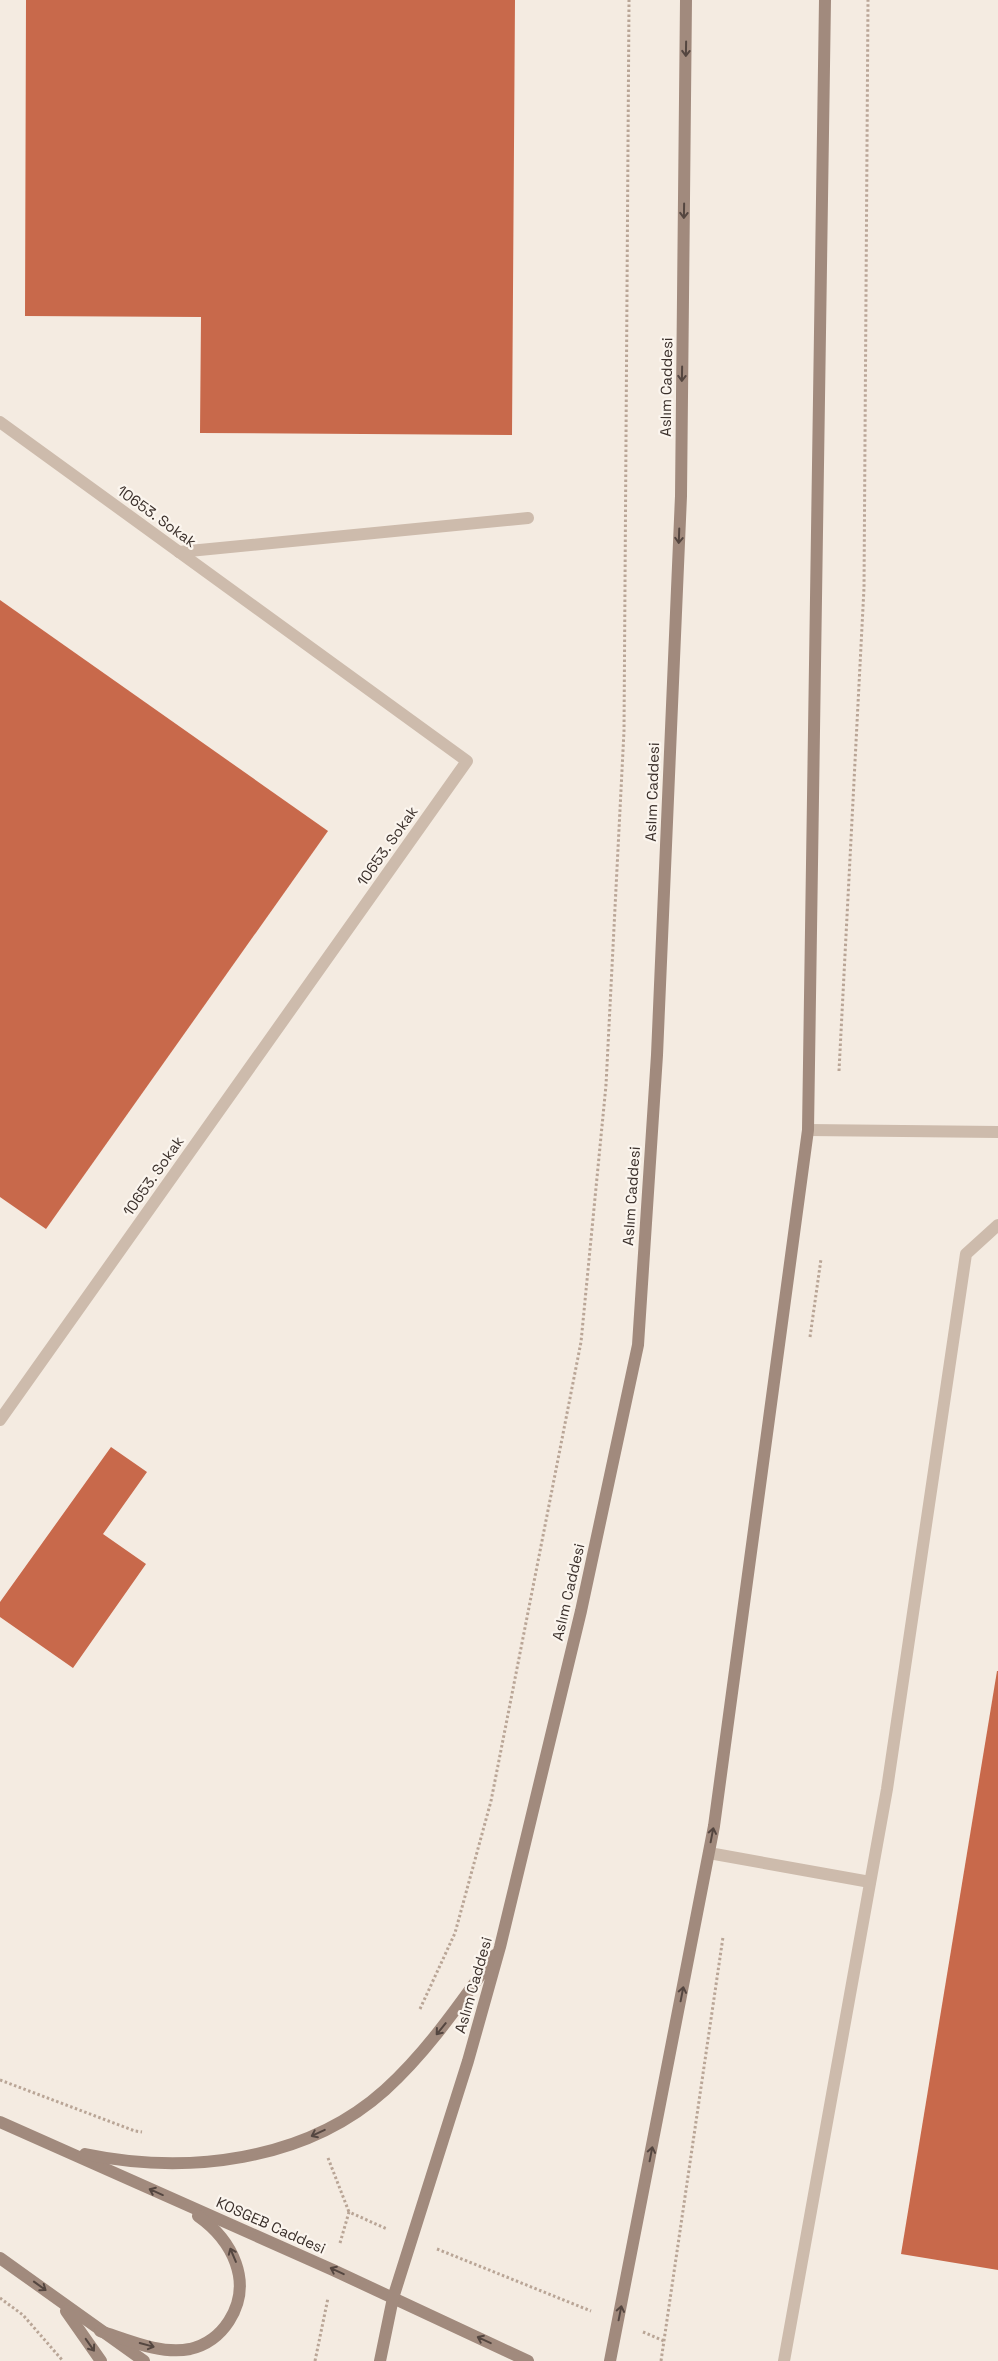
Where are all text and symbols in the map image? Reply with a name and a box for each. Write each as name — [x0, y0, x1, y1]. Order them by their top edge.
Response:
one-way arrow — [681, 40, 691, 56]
one-way arrow — [679, 202, 689, 219]
street label: Aslım Caddesi — [656, 337, 676, 437]
one-way arrow — [677, 365, 687, 381]
street label: 10653. Sokak — [114, 481, 200, 551]
one-way arrow — [674, 528, 684, 544]
street label: Aslım Caddesi — [641, 742, 663, 842]
street label: 10653. Sokak — [352, 802, 422, 890]
street label: 10653. Sokak — [118, 1132, 188, 1220]
street label: Aslım Caddesi — [618, 1146, 644, 1246]
street label: Aslım Caddesi — [548, 1541, 588, 1643]
one-way arrow — [708, 1827, 718, 1843]
street label: Aslım Caddesi — [450, 1935, 496, 2035]
one-way arrow — [677, 1987, 687, 2003]
one-way arrow — [435, 2022, 446, 2035]
one-way arrow — [311, 2128, 326, 2138]
one-way arrow — [646, 2146, 656, 2162]
one-way arrow — [149, 2186, 164, 2196]
street label: KOSGEB Caddesi — [213, 2192, 329, 2258]
one-way arrow — [227, 2248, 237, 2263]
one-way arrow — [330, 2266, 345, 2276]
one-way arrow — [32, 2281, 46, 2291]
one-way arrow — [616, 2306, 625, 2322]
one-way arrow — [477, 2335, 492, 2345]
one-way arrow — [85, 2338, 95, 2352]
one-way arrow — [139, 2341, 155, 2350]

